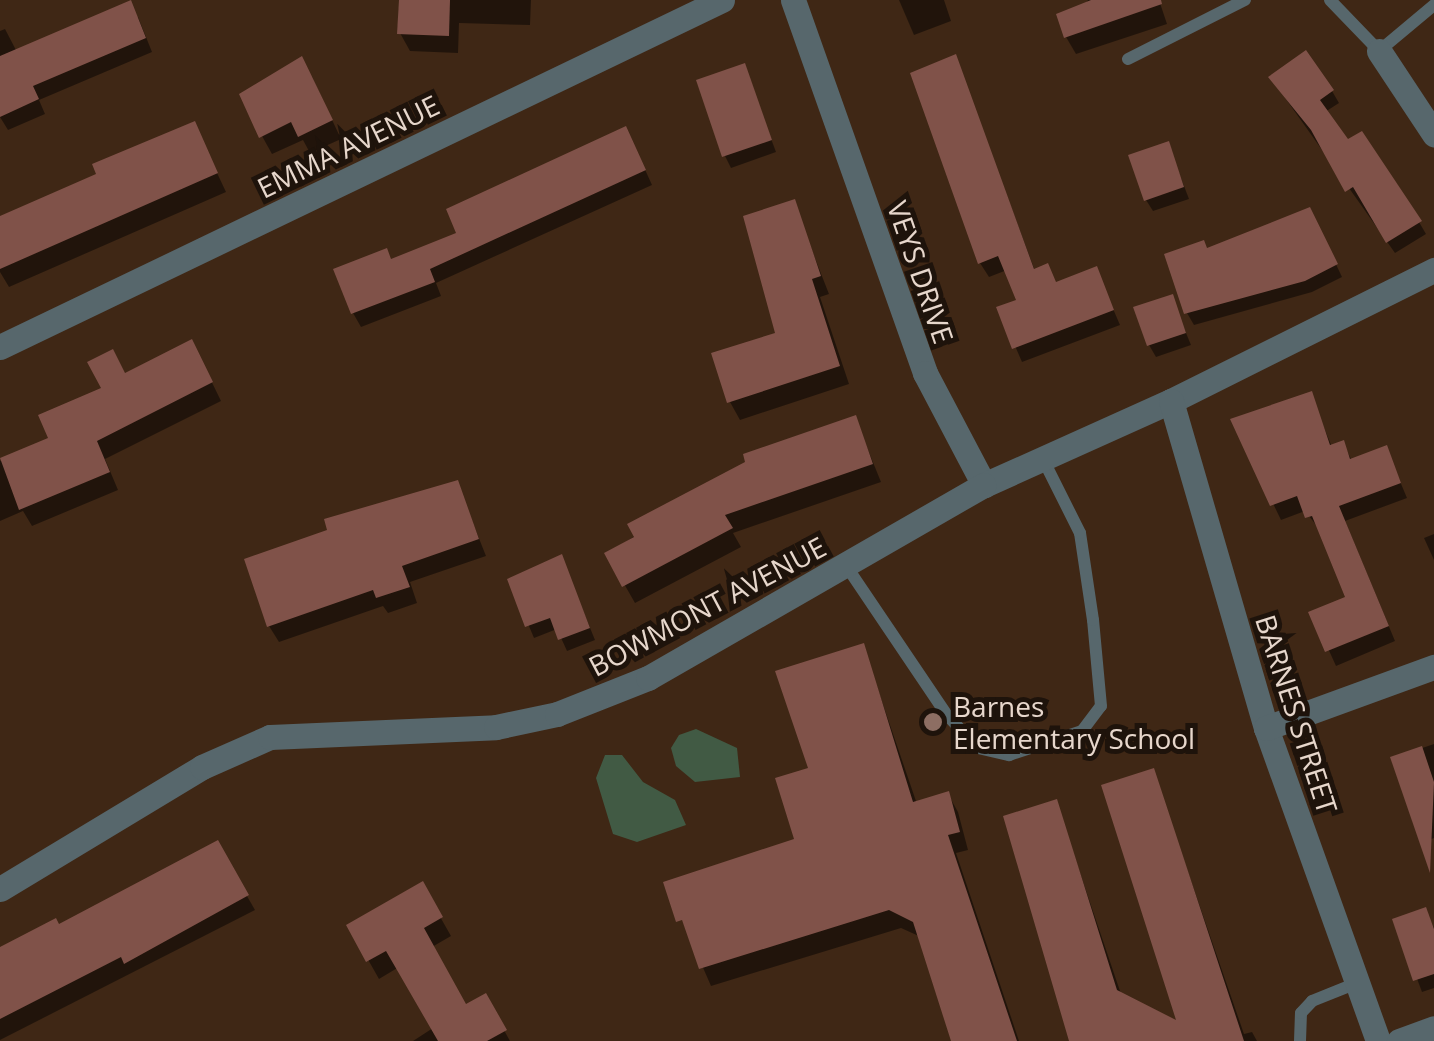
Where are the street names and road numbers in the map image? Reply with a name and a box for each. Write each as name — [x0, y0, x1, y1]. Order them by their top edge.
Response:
street label: EMMA AVENUE — [252, 88, 444, 204]
street label: VEYS DRIVE — [881, 196, 961, 348]
street label: BOWMONT AVENUE — [583, 529, 831, 683]
street label: BARNES STREET — [1249, 610, 1345, 818]

